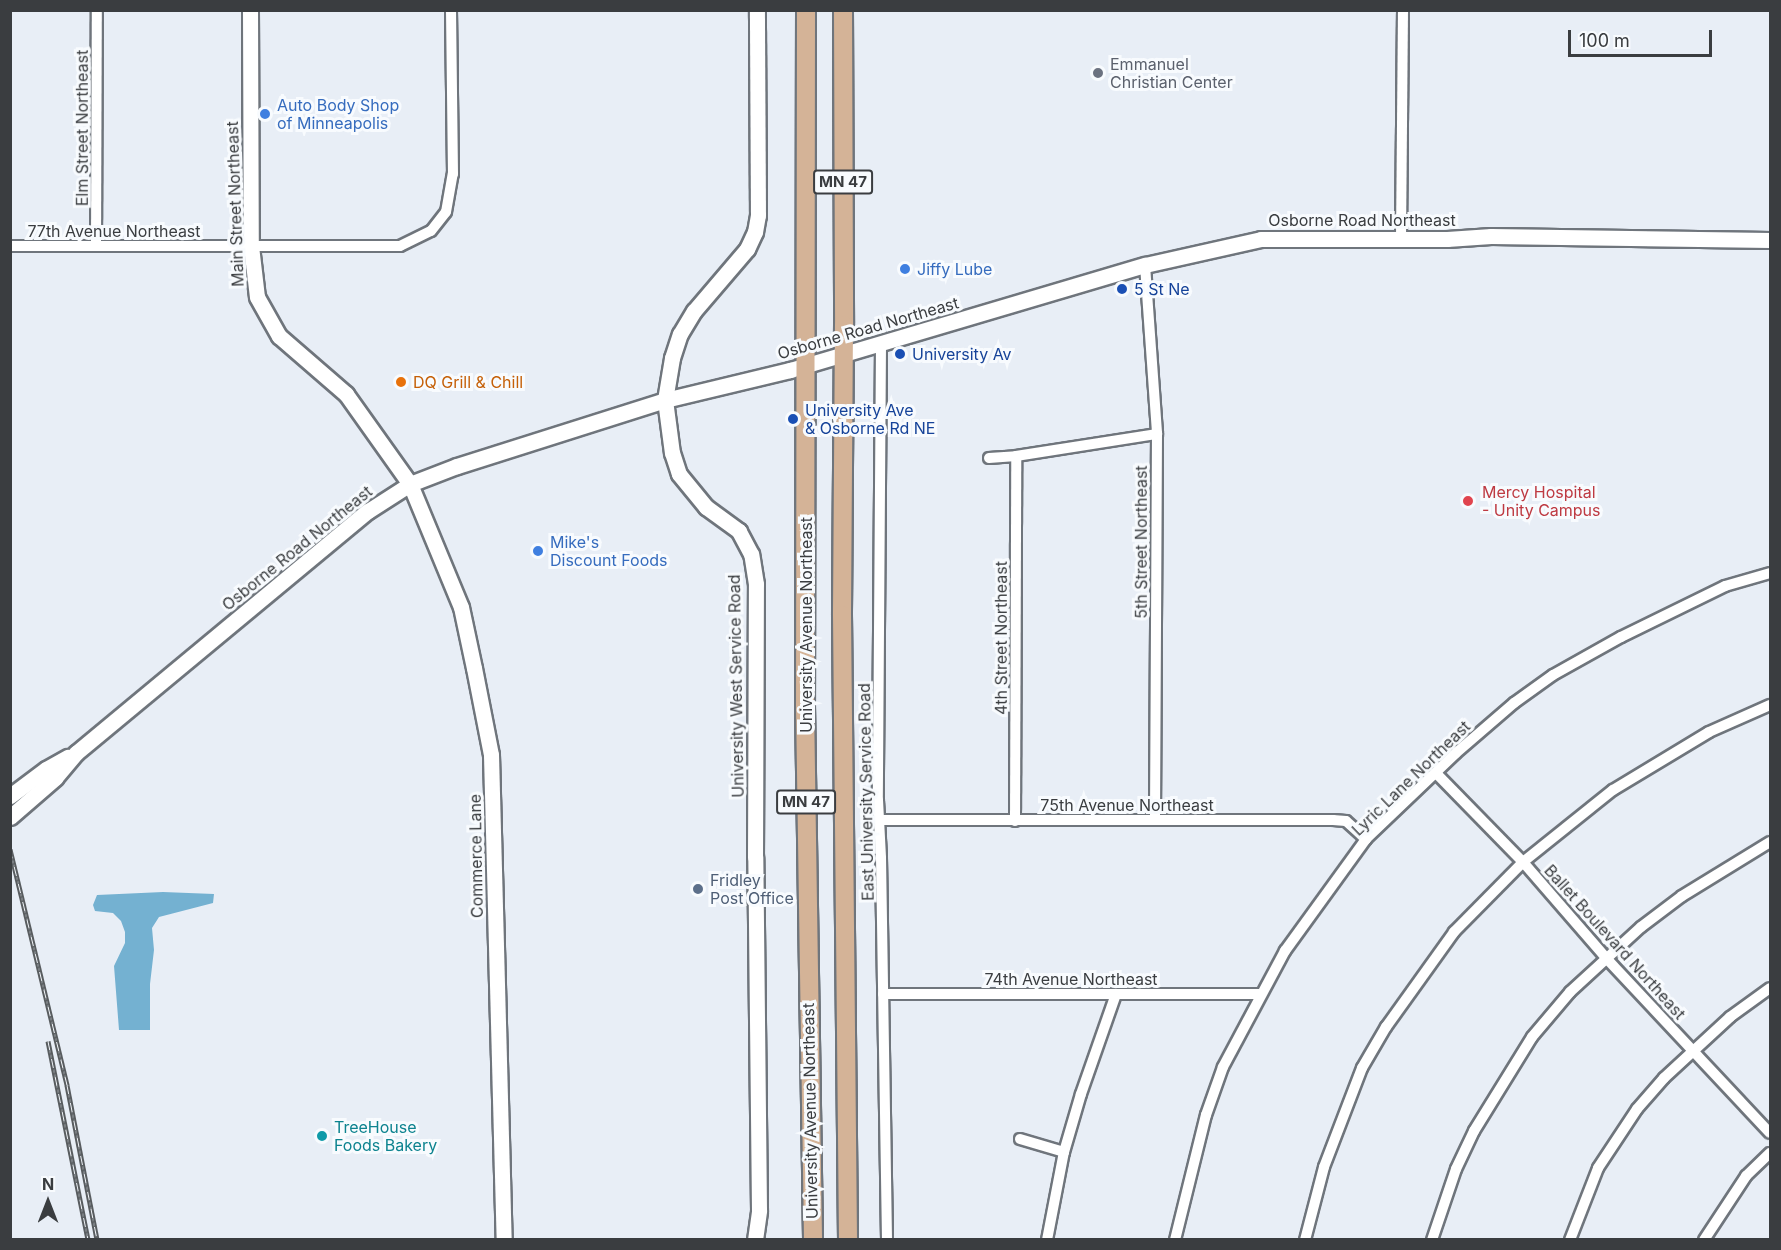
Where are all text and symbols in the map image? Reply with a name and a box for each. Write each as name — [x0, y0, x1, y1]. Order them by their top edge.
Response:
scale bar — [1571, 18, 1715, 56]
text: 100 m — [1579, 30, 1630, 51]
street label: Elm Street Northeast — [72, 50, 92, 206]
place label: Emmanuel Christian Center — [1110, 54, 1233, 92]
marker: Emmanuel Christian Center — [1091, 66, 1105, 80]
place label: Auto Body Shop of Minneapolis — [277, 95, 399, 133]
marker: Auto Body Shop of Minneapolis — [258, 107, 272, 121]
street label: Main Street Northeast — [223, 121, 247, 287]
road number: MN 47 — [813, 170, 873, 194]
street label: Osborne Road Northeast — [1268, 210, 1456, 230]
street label: 77th Avenue Northeast — [27, 221, 201, 241]
place label: Jiffy Lube — [917, 259, 992, 279]
marker: Jiffy Lube — [898, 262, 912, 276]
place label: 5 St Ne — [1134, 279, 1190, 299]
marker: 5 St Ne — [1115, 282, 1129, 296]
street label: Osborne Road Northeast — [775, 293, 961, 363]
place label: University Av — [912, 344, 1012, 364]
marker: University Av — [893, 347, 907, 361]
place label: DQ Grill & Chill — [413, 372, 523, 392]
marker: DQ Grill & Chill — [394, 375, 408, 389]
place label: University Ave & Osborne Rd NE — [805, 400, 935, 438]
marker: University Ave & Osborne Rd NE — [786, 412, 800, 426]
street label: 5th Street Northeast — [1131, 465, 1151, 619]
street label: Osborne Road Northeast — [218, 482, 376, 614]
place label: Mercy Hospital - Unity Campus — [1482, 482, 1601, 520]
marker: Mercy Hospital - Unity Campus — [1459, 492, 1477, 510]
street label: University Avenue Northeast — [796, 517, 816, 733]
place label: Mike's Discount Foods — [550, 532, 667, 570]
marker: Mike's Discount Foods — [531, 544, 545, 558]
street label: 4th Street Northeast — [991, 561, 1011, 715]
street label: University West Service Road — [724, 574, 748, 798]
street label: East University Service Road — [855, 683, 877, 901]
street label: Lyric Lane Northeast — [1348, 717, 1474, 839]
road number: MN 47 — [776, 790, 836, 814]
street label: Commerce Lane — [465, 794, 487, 918]
street label: 75th Avenue Northeast — [1040, 795, 1214, 815]
street label: Ballet Boulevard Northeast — [1540, 861, 1690, 1023]
place label: Fridley Post Office — [710, 870, 794, 908]
marker: Fridley Post Office — [691, 882, 705, 896]
street label: 74th Avenue Northeast — [984, 969, 1158, 989]
street label: University Avenue Northeast — [799, 1003, 821, 1219]
place label: TreeHouse Foods Bakery — [334, 1117, 437, 1155]
marker: TreeHouse Foods Bakery — [315, 1129, 329, 1143]
north arrow — [18, 1172, 78, 1232]
text: N — [42, 1174, 54, 1194]

